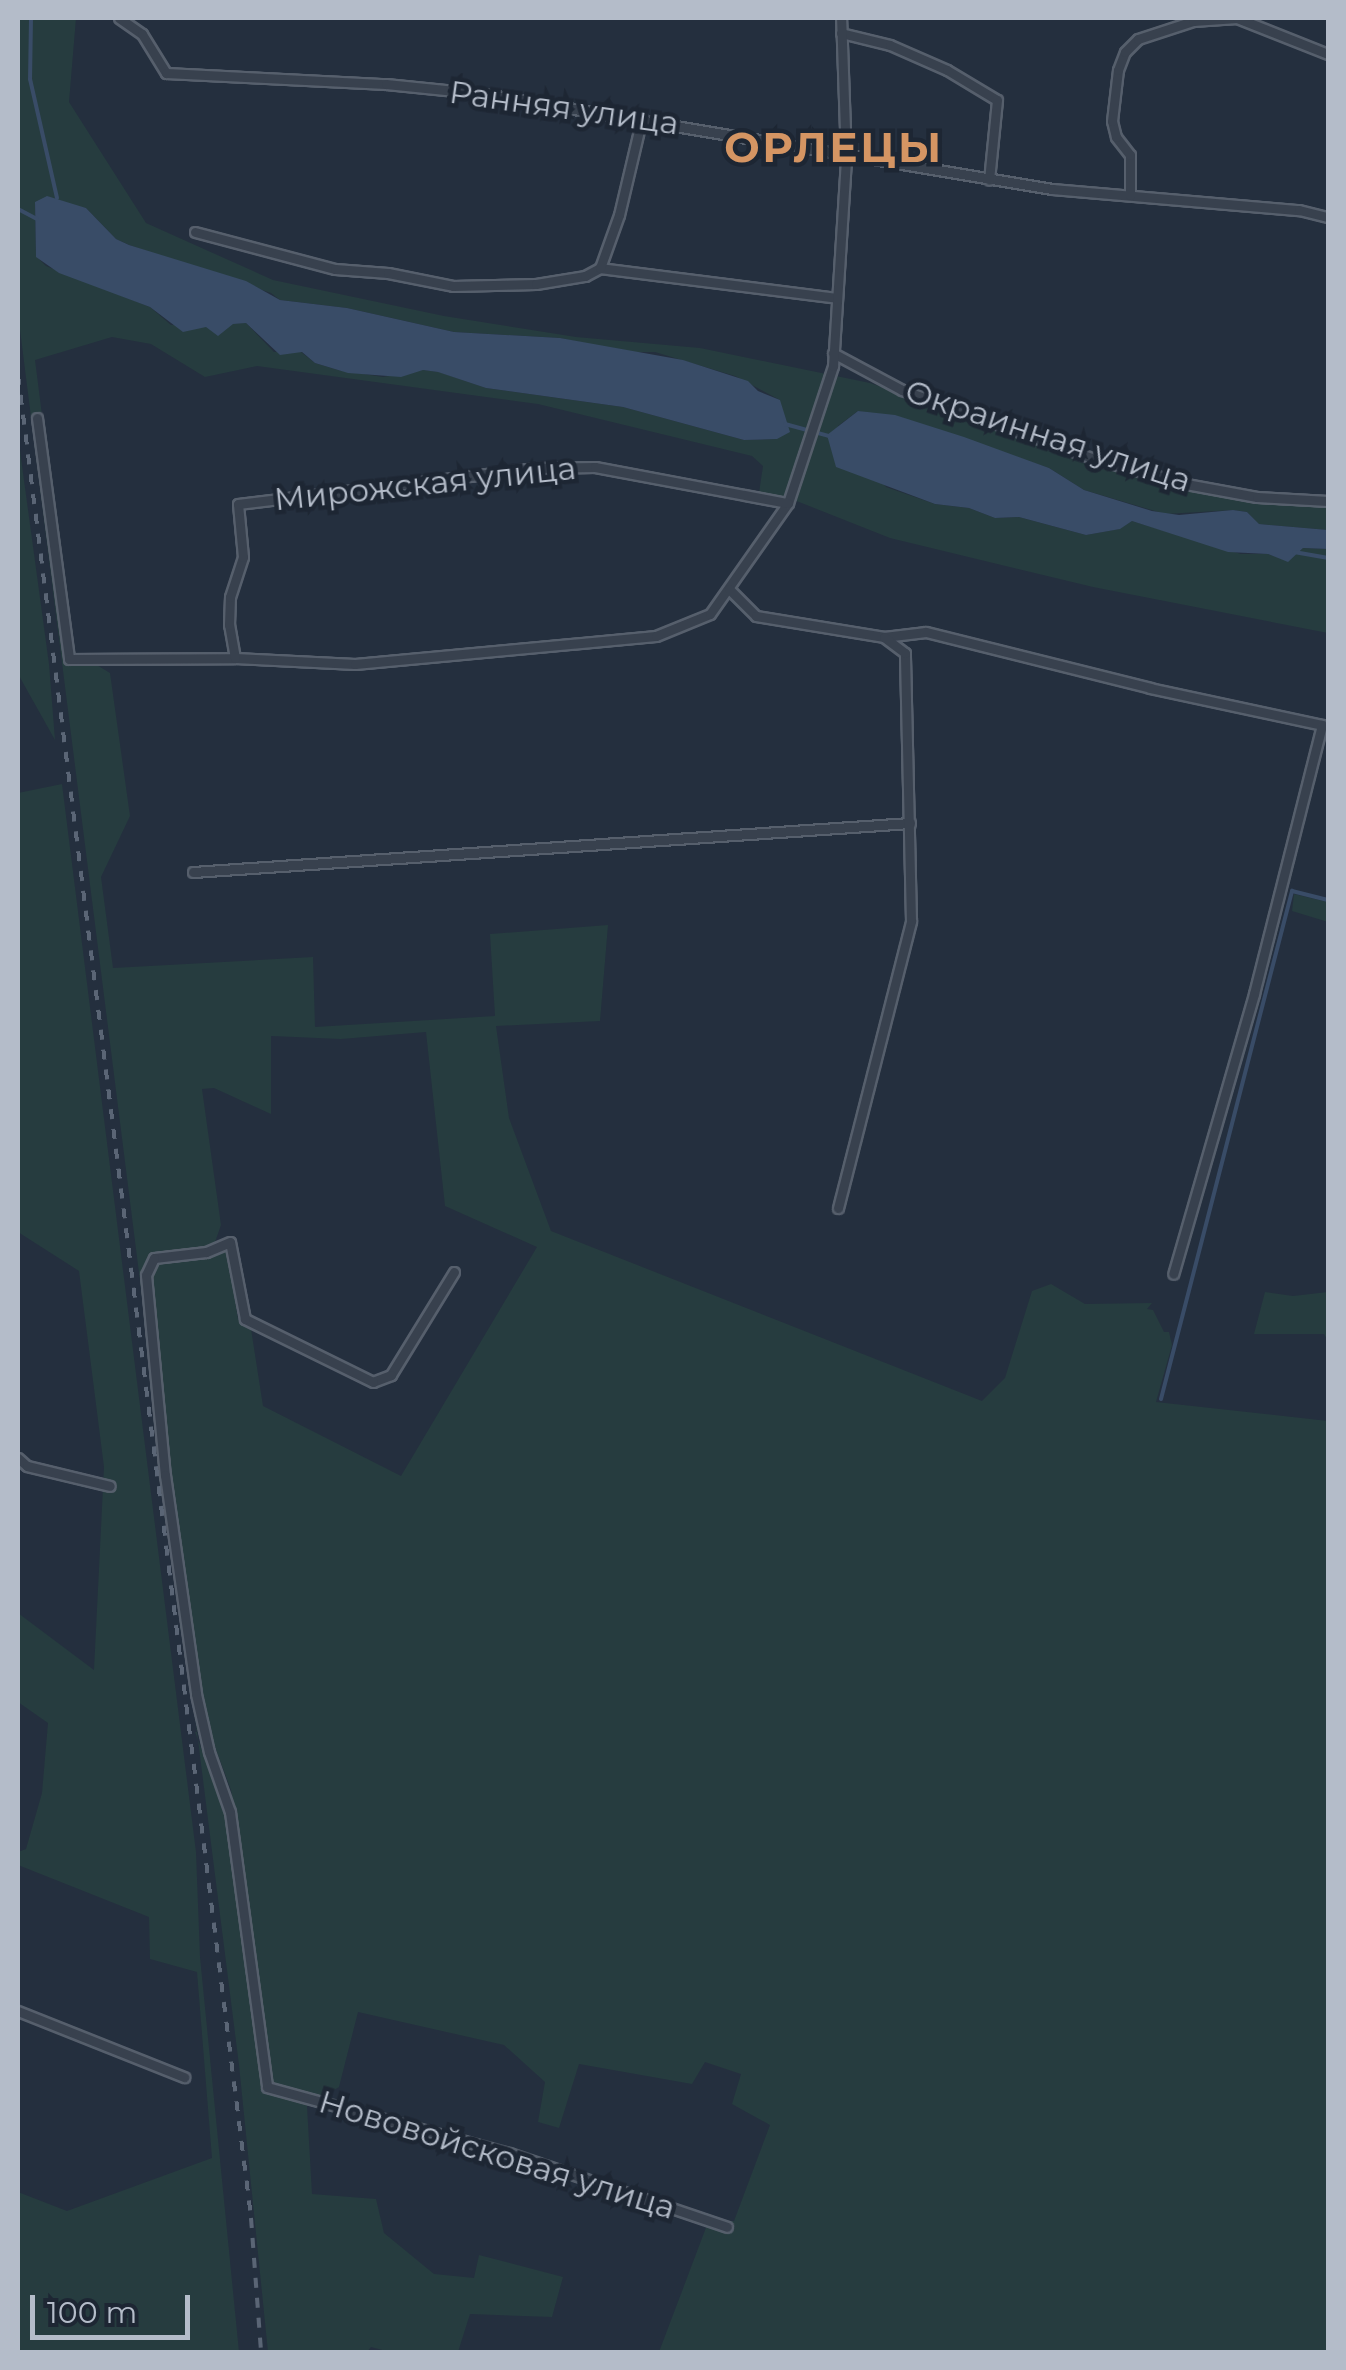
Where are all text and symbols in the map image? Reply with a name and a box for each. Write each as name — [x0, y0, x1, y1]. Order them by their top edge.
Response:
street label: Ранняя улица — [447, 73, 681, 143]
district label: ОРЛЕЦЫ — [724, 122, 944, 172]
street label: Окраинная улица — [900, 372, 1196, 500]
street label: Мирожская улица — [272, 449, 578, 519]
street label: Нововойсковая улица — [314, 2082, 680, 2228]
scale bar — [35, 2275, 195, 2337]
text: 100 m — [47, 2294, 137, 2331]

